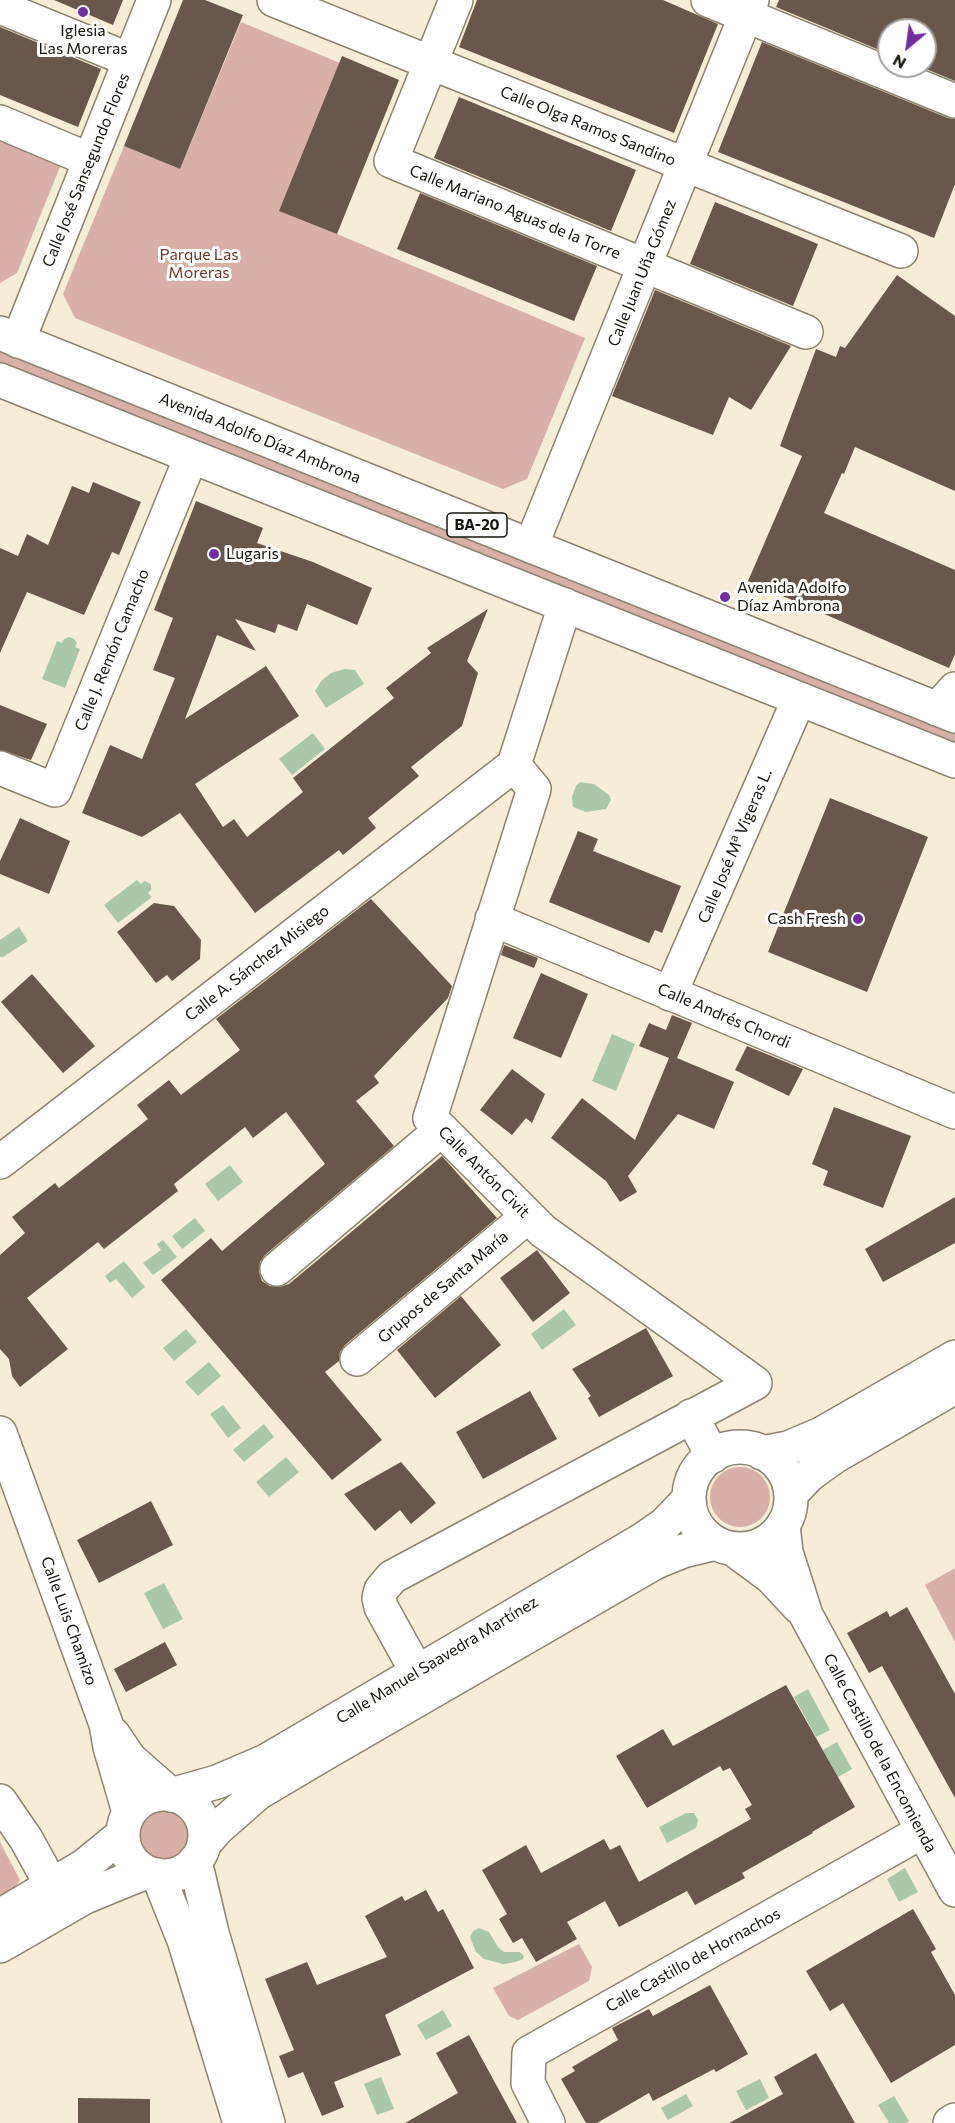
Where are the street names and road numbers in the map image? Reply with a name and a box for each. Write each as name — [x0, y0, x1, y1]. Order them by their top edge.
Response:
street label: Calle José Sansegundo Flores — [38, 70, 134, 270]
street label: Calle Olga Ramos Sandino — [497, 82, 679, 170]
street label: Calle Mariano Aguas de la Torre — [407, 161, 623, 263]
street label: Calle Juan Uña Gómez — [604, 197, 680, 349]
street label: Avenida Adolfo Díaz Ambrona — [156, 389, 364, 487]
road number: BA-20 — [447, 513, 507, 537]
street label: Calle J. Remón Camacho — [71, 566, 153, 734]
street label: Calle José Mª Vigeras L. — [694, 766, 776, 926]
street label: Calle A. Sánchez Misiego — [181, 901, 333, 1025]
street label: Calle Andrés Chordi — [655, 979, 793, 1053]
street label: Calle Antón Civit — [434, 1122, 534, 1222]
street label: Grupos de Santa María — [374, 1227, 512, 1347]
street label: Calle Luis Chamizo — [37, 1554, 101, 1688]
street label: Calle Manuel Saavedra Martínez — [333, 1592, 541, 1728]
street label: Calle Castillo de la Encomienda — [819, 1650, 941, 1856]
street label: Calle Castillo de Hornachos — [602, 1904, 784, 2016]

